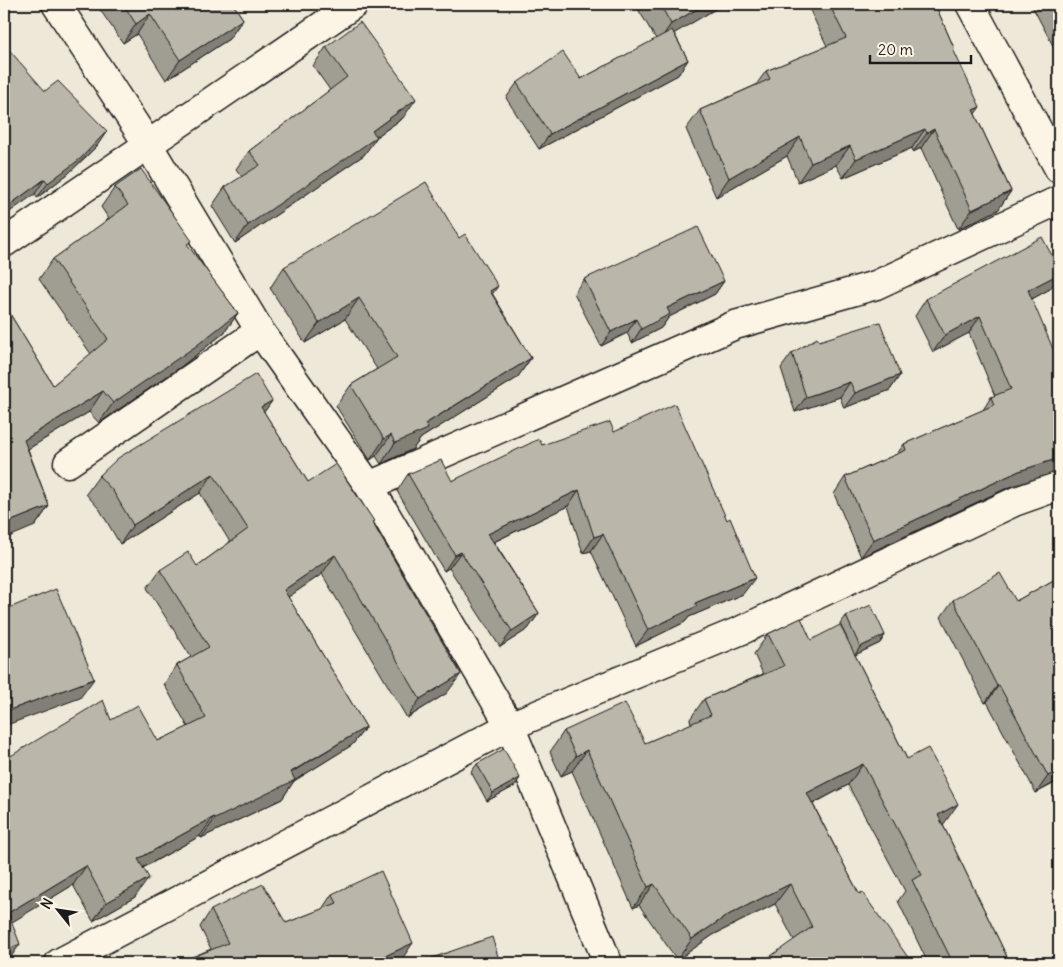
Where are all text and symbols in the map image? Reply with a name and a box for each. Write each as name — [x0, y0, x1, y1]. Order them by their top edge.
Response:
scale bar — [870, 32, 972, 64]
text: 20 m — [878, 40, 913, 59]
north arrow — [32, 884, 82, 934]
text: N — [37, 895, 57, 912]

